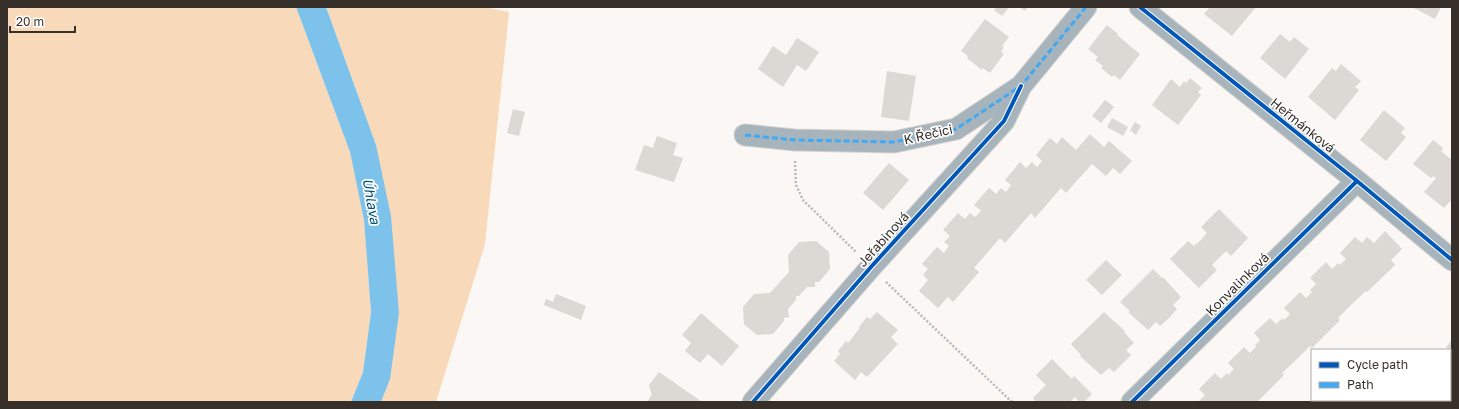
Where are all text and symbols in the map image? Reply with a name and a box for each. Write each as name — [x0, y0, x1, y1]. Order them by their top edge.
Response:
scale bar — [10, 8, 75, 34]
text: 20 m — [16, 14, 44, 29]
street label: Heřmánková — [1268, 94, 1338, 156]
street label: K Řečici — [902, 121, 954, 147]
water label: Úhlava — [360, 177, 385, 226]
street label: Jeřabinová — [854, 208, 912, 270]
street label: Konvalinková — [1202, 249, 1272, 319]
legend — [1311, 349, 1451, 401]
text: Cycle path — [1347, 357, 1408, 372]
text: Path — [1347, 377, 1374, 392]

